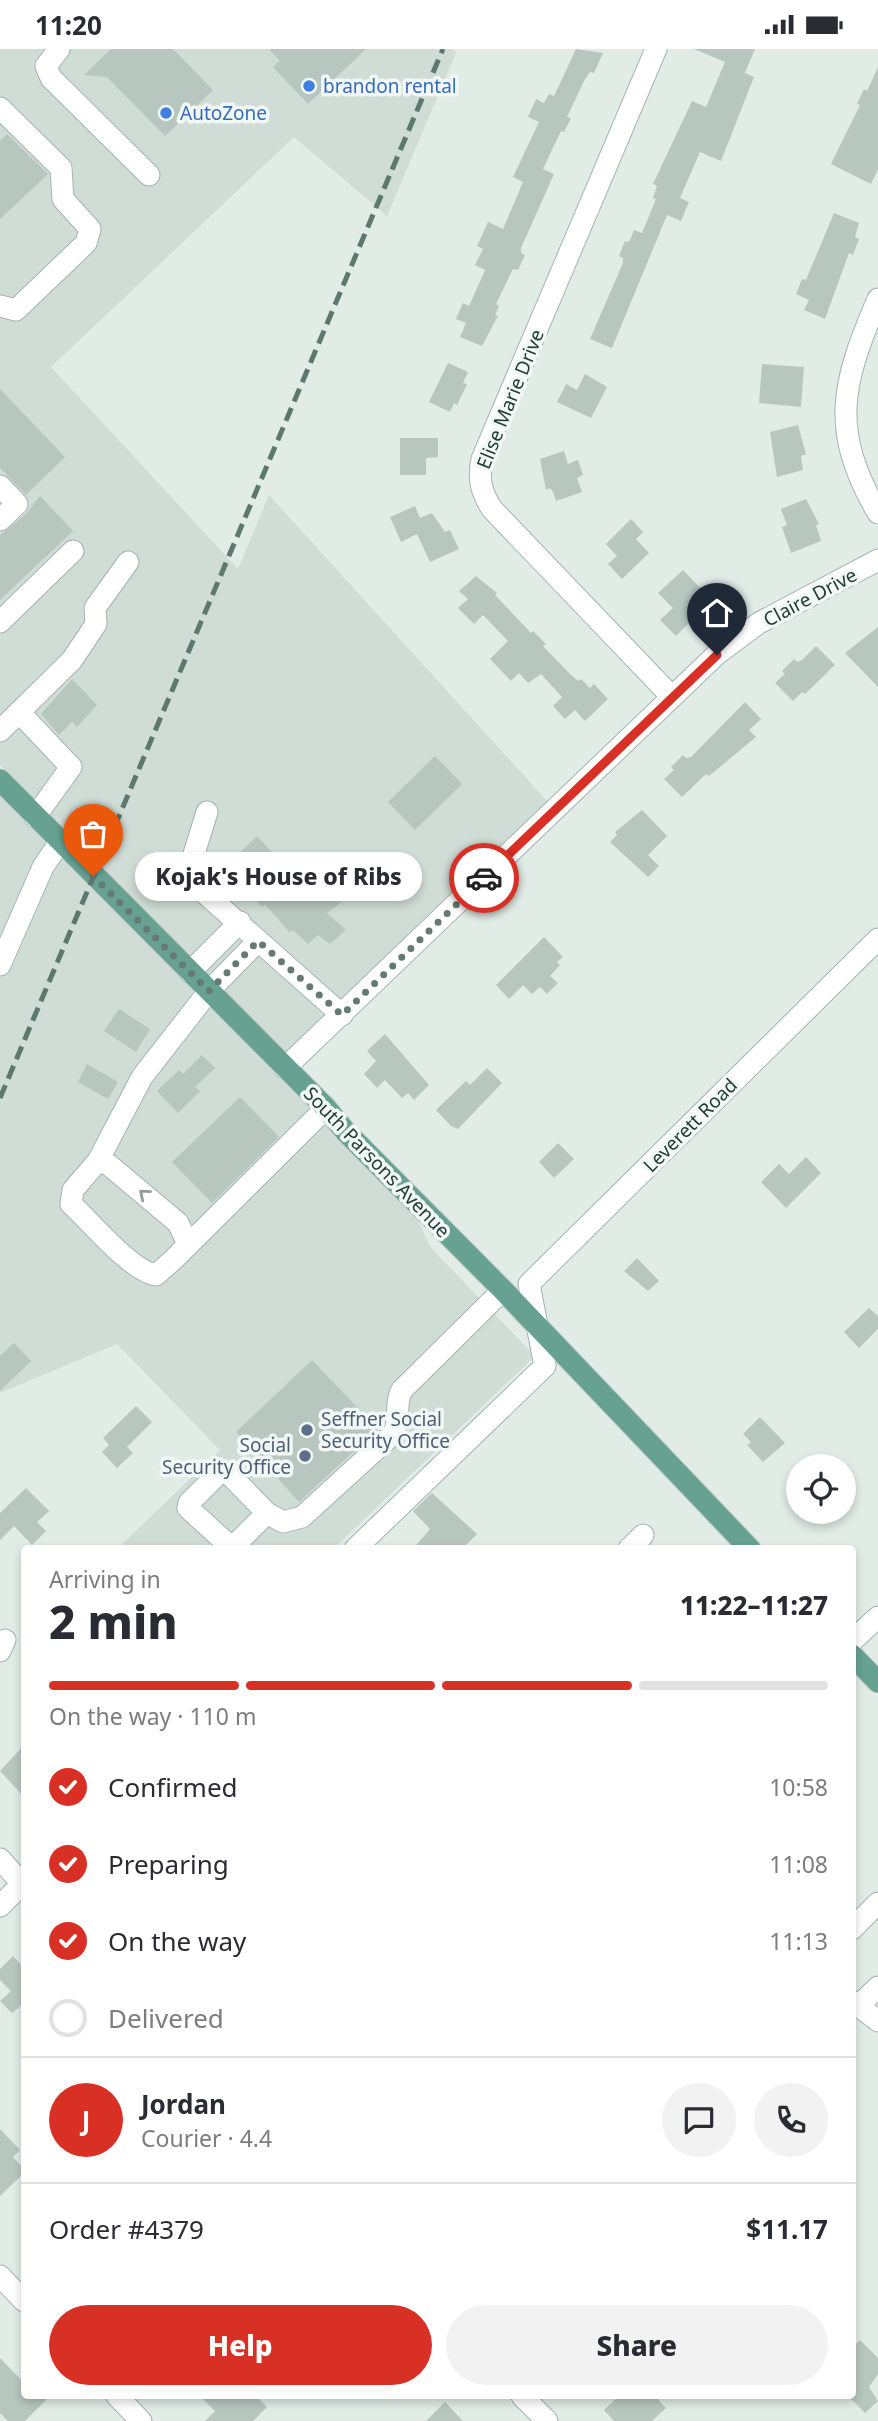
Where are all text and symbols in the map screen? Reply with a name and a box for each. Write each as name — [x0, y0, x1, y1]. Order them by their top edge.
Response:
text: 11:20 — [35, 7, 102, 43]
place label: brandon rental — [323, 73, 457, 99]
marker: brandon rental — [301, 78, 317, 94]
place label: AutoZone — [180, 100, 267, 126]
marker: AutoZone — [158, 105, 174, 121]
street label: Elise Marie Drive — [470, 325, 550, 473]
street label: Claire Drive — [759, 561, 861, 633]
pin — [687, 583, 747, 655]
icon: home — [698, 594, 736, 632]
pin — [63, 804, 123, 876]
icon: bag — [74, 815, 112, 853]
courier — [449, 843, 519, 913]
callout: Kojak's House of Ribs — [135, 851, 422, 901]
icon: car — [465, 859, 503, 897]
text: Kojak's House of Ribs — [155, 860, 402, 892]
street label: Leverett Road — [637, 1072, 743, 1178]
street label: South Parsons Avenue — [298, 1081, 456, 1243]
one-way arrow — [139, 1190, 152, 1202]
place label: Seffner Social Security Office — [321, 1406, 450, 1454]
marker: Seffner Social Security Office — [299, 1422, 315, 1438]
place label: Social Security Office — [162, 1432, 291, 1480]
marker: Social Security Office — [297, 1448, 313, 1464]
map controls — [786, 1454, 856, 1524]
button: locate — [786, 1454, 856, 1524]
text: Arriving in — [49, 1563, 161, 1595]
text: 11:22–11:27 — [680, 1587, 828, 1623]
text: 2 min — [49, 1590, 178, 1652]
text: On the way · 110 m — [49, 1700, 256, 1732]
icon: check — [49, 1768, 87, 1806]
text: Confirmed — [108, 1769, 238, 1805]
text: 10:58 — [769, 1771, 828, 1803]
icon: check — [49, 1845, 87, 1883]
text: Preparing — [108, 1846, 229, 1882]
text: 11:08 — [769, 1848, 828, 1880]
icon: check — [49, 1922, 87, 1960]
text: On the way — [108, 1923, 246, 1959]
text: 11:13 — [769, 1925, 828, 1957]
text: Delivered — [108, 2000, 224, 2036]
button: chat — [662, 2083, 736, 2157]
button: phone — [754, 2083, 828, 2157]
text: Jordan — [141, 2086, 226, 2122]
text: J — [82, 2102, 90, 2138]
text: Courier · 4.4 — [141, 2122, 272, 2154]
text: Order #4379 — [49, 2211, 204, 2247]
text: $11.17 — [746, 2211, 828, 2247]
button: Help — [49, 2305, 432, 2385]
button: Share — [446, 2305, 828, 2385]

